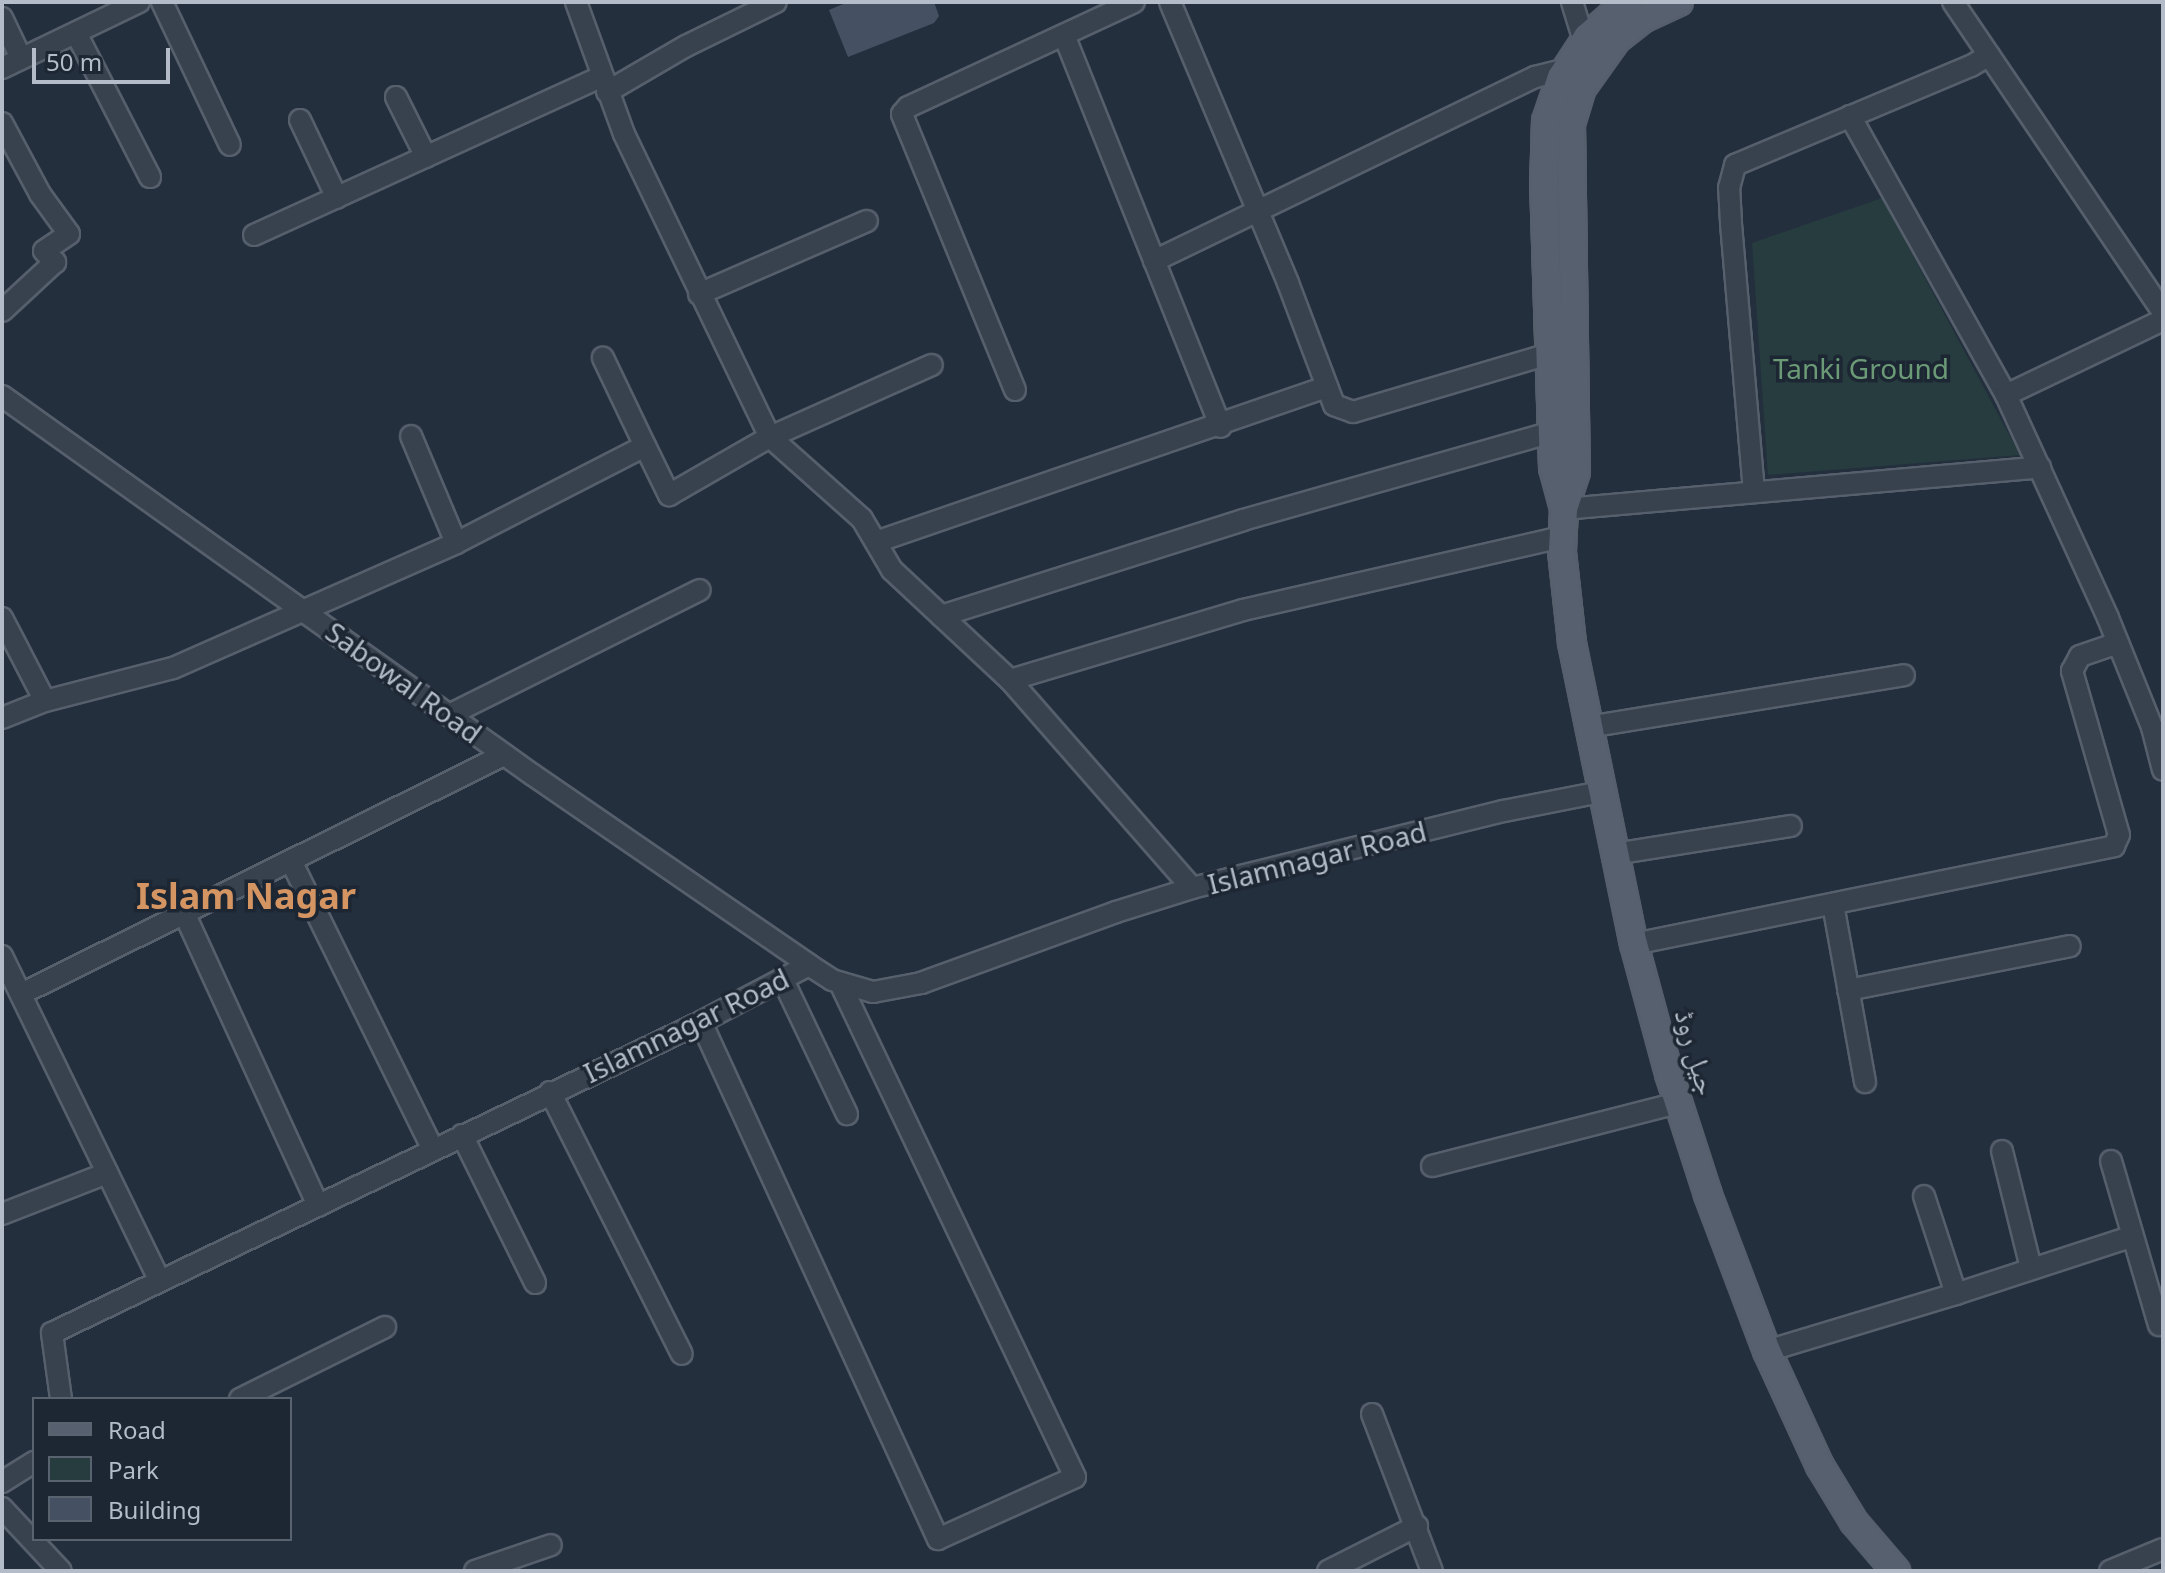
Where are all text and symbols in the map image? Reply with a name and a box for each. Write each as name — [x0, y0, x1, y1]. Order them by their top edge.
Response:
scale bar — [36, 32, 174, 82]
text: 50 m — [46, 45, 102, 78]
park label: Tanki Ground — [1773, 351, 1949, 385]
street label: Sabowal Road — [320, 614, 488, 750]
street label: Islamnagar Road — [1204, 814, 1430, 900]
district label: Islam Nagar — [136, 874, 356, 918]
street label: Islamnagar Road — [578, 961, 794, 1089]
street label: جیل روڈ — [1669, 1005, 1725, 1099]
legend — [32, 1397, 292, 1541]
text: Road — [108, 1413, 166, 1446]
text: Park — [108, 1453, 159, 1486]
text: Building — [108, 1493, 201, 1526]

